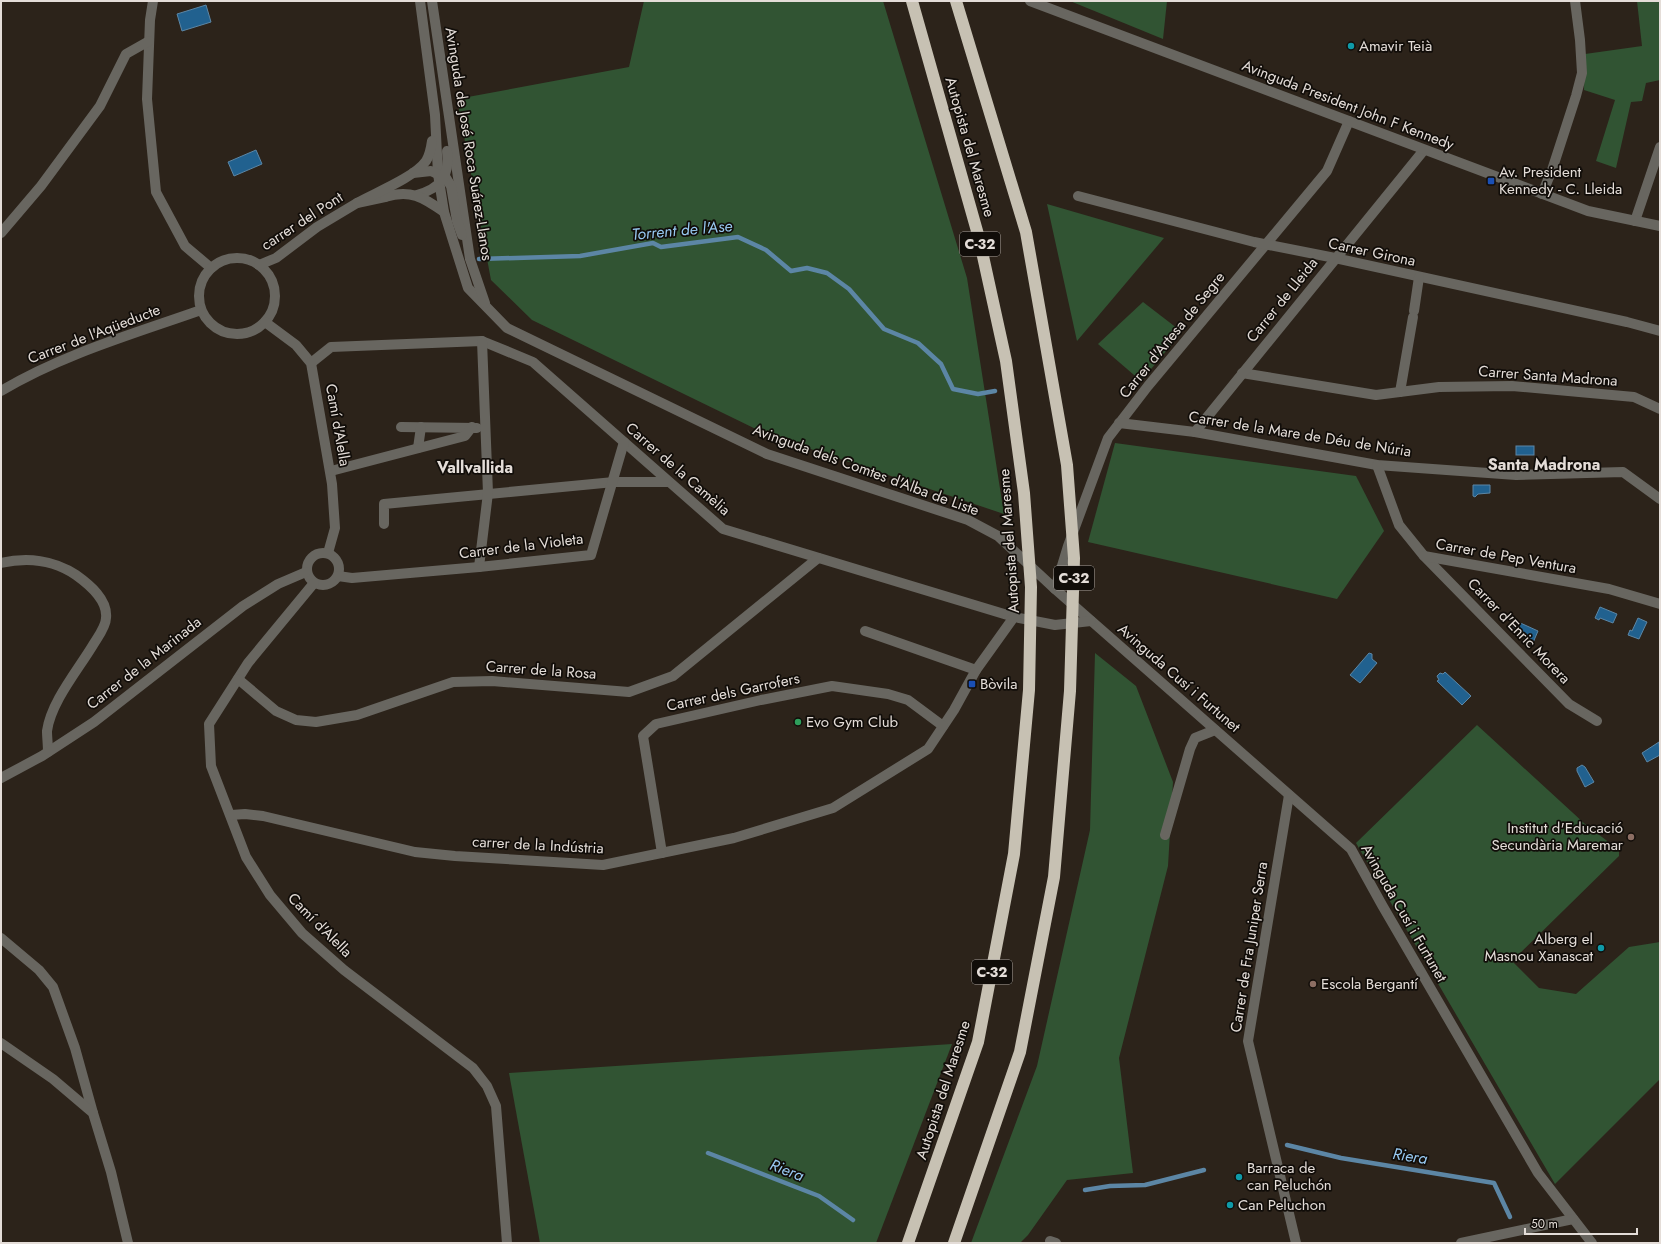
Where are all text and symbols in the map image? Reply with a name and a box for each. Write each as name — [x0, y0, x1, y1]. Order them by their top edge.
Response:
street label: Avinguda de José Roca Suárez-Llanos — [440, 26, 498, 262]
place label: Amavir Teià — [1359, 35, 1432, 57]
marker: Amavir Teià — [1346, 41, 1356, 51]
street label: Avinguda President John F Kennedy — [1239, 54, 1458, 156]
street label: Autopista del Maresme — [939, 74, 1001, 220]
place label: Av. President Kennedy - C. Lleida — [1499, 161, 1622, 200]
marker: Av. President Kennedy - C. Lleida — [1486, 176, 1496, 186]
street label: carrer del Pont — [257, 186, 348, 256]
water label: Torrent de l'Ase — [631, 214, 733, 246]
road number: C-32 — [960, 232, 1000, 256]
street label: Carrer Girona — [1326, 232, 1418, 272]
street label: Carrer de Lleida — [1241, 253, 1323, 347]
street label: Carrer d'Artesa de Segre — [1114, 267, 1230, 403]
street label: Carrer de l'Aqüeducte — [25, 299, 164, 369]
street label: Carrer Santa Madrona — [1478, 360, 1618, 392]
street label: Camí d'Alella — [320, 382, 356, 468]
street label: Carrer de la Mare de Déu de Núria — [1187, 406, 1413, 462]
street label: Carrer de la Camèlia — [621, 417, 735, 521]
street label: Avinguda dels Comtes d'Alba de Liste — [750, 419, 983, 521]
district label: Santa Madrona — [1488, 453, 1600, 476]
district label: Vallvallida — [436, 456, 513, 479]
street label: Autopista del Maresme — [993, 468, 1025, 614]
street label: Carrer de la Violeta — [458, 527, 584, 565]
street label: Carrer de Pep Ventura — [1434, 533, 1578, 579]
road number: C-32 — [1054, 566, 1094, 590]
street label: Carrer d'Enric Morera — [1462, 573, 1576, 689]
street label: Carrer de la Marinada — [82, 611, 206, 715]
street label: Avinguda Cusí i Furtunet — [1113, 618, 1245, 738]
street label: Carrer de la Rosa — [485, 655, 597, 685]
street label: Carrer dels Garrofers — [664, 667, 802, 717]
place label: Bòvila — [980, 673, 1018, 695]
marker: Bòvila — [967, 679, 977, 689]
place label: Evo Gym Club — [806, 711, 899, 733]
marker: Evo Gym Club — [793, 717, 803, 727]
place label: Institut d'Educació Secundària Maremar — [1491, 817, 1624, 856]
street label: carrer de la Indústria — [472, 831, 604, 859]
marker: Institut d'Educació Secundària Maremar — [1626, 832, 1636, 842]
street label: Avinguda Cusí i Furtunet — [1355, 840, 1453, 986]
street label: Carrer de Fra Juniper Serra — [1225, 860, 1273, 1034]
street label: Camí d'Alella — [283, 888, 357, 962]
place label: Alberg el Masnou Xanascat — [1484, 928, 1593, 967]
marker: Alberg el Masnou Xanascat — [1596, 943, 1606, 953]
road number: C-32 — [972, 960, 1012, 984]
place label: Escola Bergantí — [1321, 973, 1419, 995]
marker: Escola Bergantí — [1308, 979, 1318, 989]
street label: Autopista del Maresme — [910, 1017, 976, 1162]
water label: Riera — [1391, 1142, 1429, 1170]
water label: Riera — [767, 1153, 808, 1187]
place label: Barraca de can Peluchón — [1247, 1157, 1332, 1196]
marker: Barraca de can Peluchón — [1234, 1172, 1244, 1182]
place label: Can Peluchon — [1238, 1194, 1326, 1216]
marker: Can Peluchon — [1225, 1200, 1235, 1210]
scale bar — [1525, 1210, 1637, 1236]
text: 50 m — [1531, 1215, 1558, 1233]

